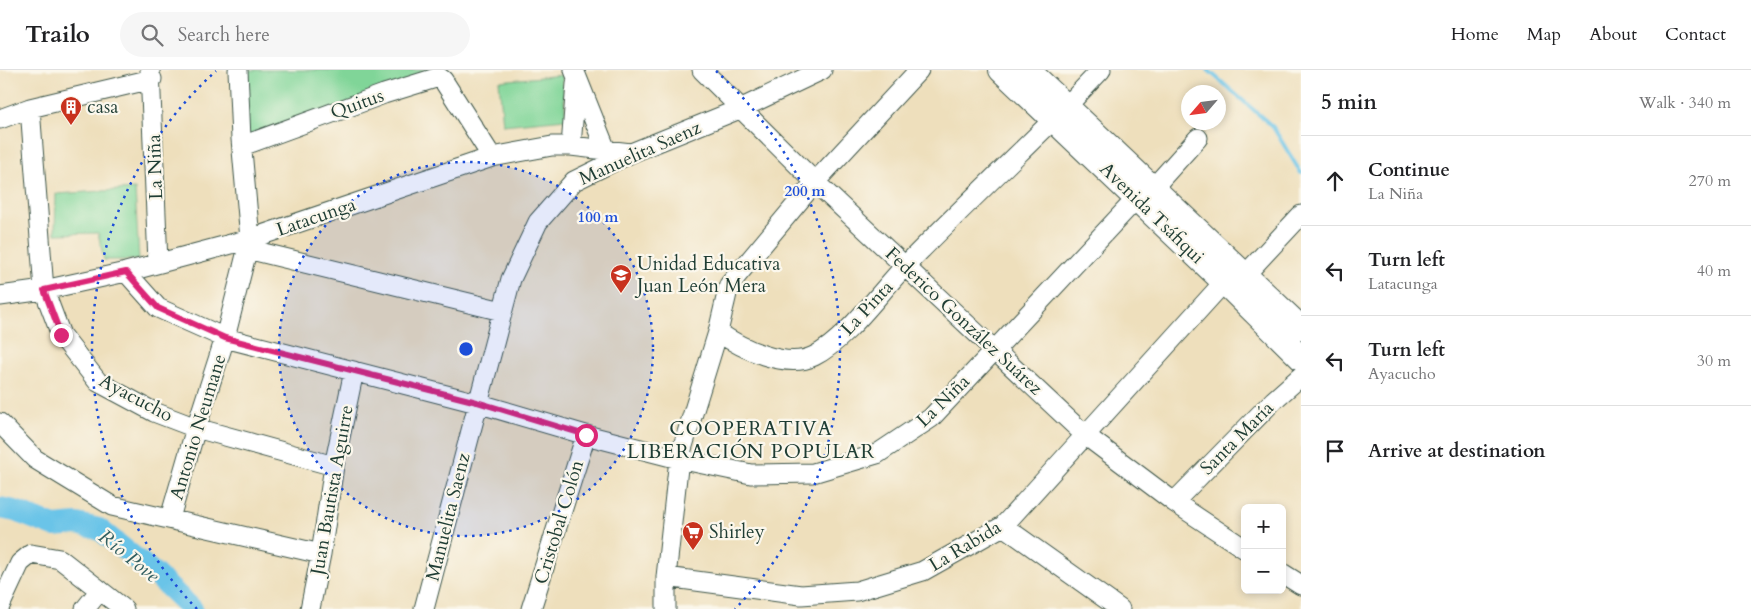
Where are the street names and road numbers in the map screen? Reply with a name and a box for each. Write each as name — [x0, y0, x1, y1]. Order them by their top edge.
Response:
street label: Quitus — [327, 82, 387, 126]
street label: Manuelita Saenz — [575, 114, 706, 192]
street label: La Niña — [141, 134, 169, 200]
street label: Avenida Tsáfiqui — [1094, 156, 1210, 270]
street label: Latacunga — [273, 191, 359, 243]
street label: Federico González Suárez — [880, 241, 1049, 401]
street label: La Pinta — [835, 275, 899, 341]
street label: Antonio Neumane — [163, 351, 233, 503]
street label: Ayacucho — [94, 368, 178, 428]
street label: La Niña — [910, 369, 976, 433]
street label: Santa María — [1194, 395, 1280, 481]
street label: Juan Bautista Aguirre — [304, 403, 360, 580]
street label: Manuelita Saenz — [420, 450, 477, 584]
street label: Cristobal Colón — [528, 457, 590, 587]
street label: La Rabida — [924, 514, 1006, 578]

